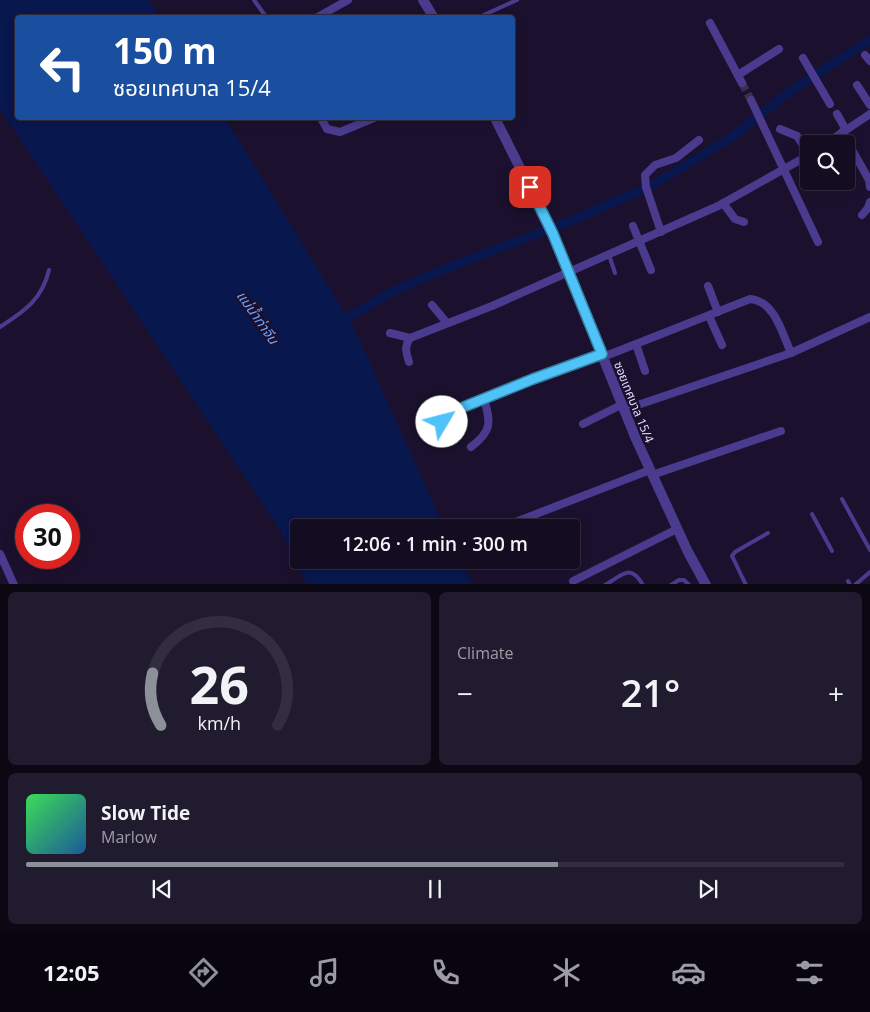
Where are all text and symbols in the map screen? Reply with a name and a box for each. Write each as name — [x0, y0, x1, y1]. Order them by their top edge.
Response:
text: 150 m — [113, 27, 217, 74]
icon: left — [30, 35, 95, 100]
text: ซอยเทศบาล 15/4 — [113, 72, 271, 102]
map controls — [800, 135, 855, 190]
button: search — [800, 135, 855, 190]
pin — [509, 166, 551, 208]
icon: arrive — [516, 173, 544, 201]
water label: แม่น้ำท่าจีน — [233, 287, 284, 349]
street label: ซอยเทศบาล 15/4 — [610, 359, 658, 445]
position arrow — [415, 395, 467, 447]
speed limit sign: 30 — [15, 504, 80, 569]
text: 12:06 · 1 min · 300 m — [342, 531, 528, 557]
text: Climate — [457, 642, 514, 664]
text: 26 — [190, 648, 249, 719]
text: 21° — [621, 666, 680, 718]
text: − — [457, 674, 473, 712]
text: + — [828, 674, 844, 712]
text: km/h — [198, 711, 241, 735]
text: Slow Tide — [101, 800, 190, 826]
text: Marlow — [101, 826, 157, 848]
icon: previous — [148, 875, 176, 903]
icon: pause — [421, 875, 449, 903]
icon: next — [694, 875, 722, 903]
icon: directions — [186, 955, 221, 990]
icon: music — [307, 955, 342, 990]
icon: phone — [428, 955, 463, 990]
icon: climate — [549, 955, 584, 990]
icon: car — [671, 955, 706, 990]
icon: filters — [792, 955, 827, 990]
text: 12:05 — [43, 957, 100, 987]

